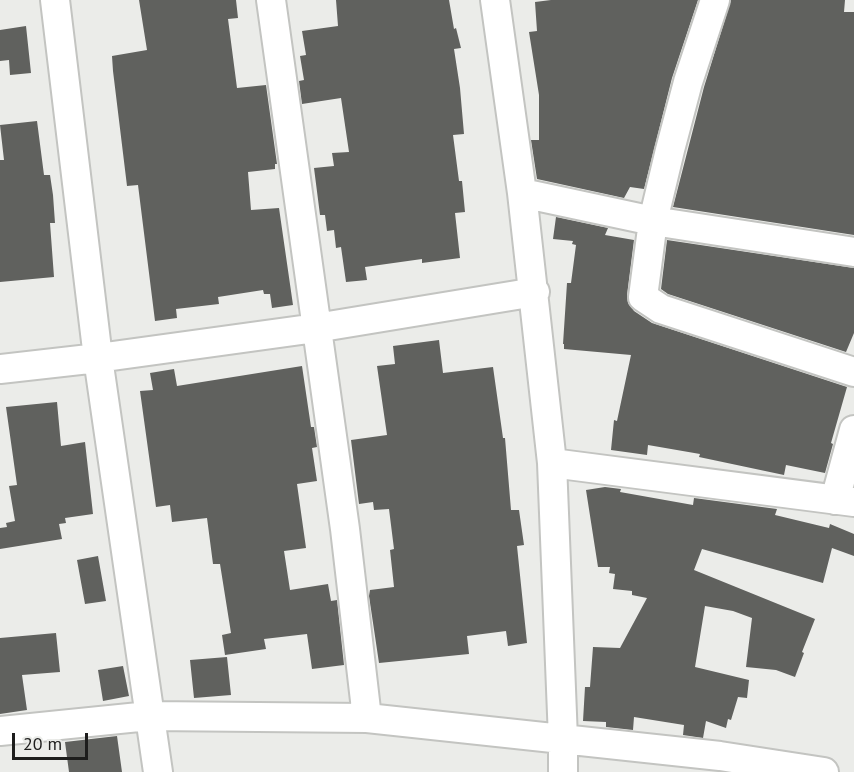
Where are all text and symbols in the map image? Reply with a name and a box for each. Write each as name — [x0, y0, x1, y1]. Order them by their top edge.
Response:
scale bar — [15, 721, 92, 759]
text: 20 m — [23, 732, 62, 755]

